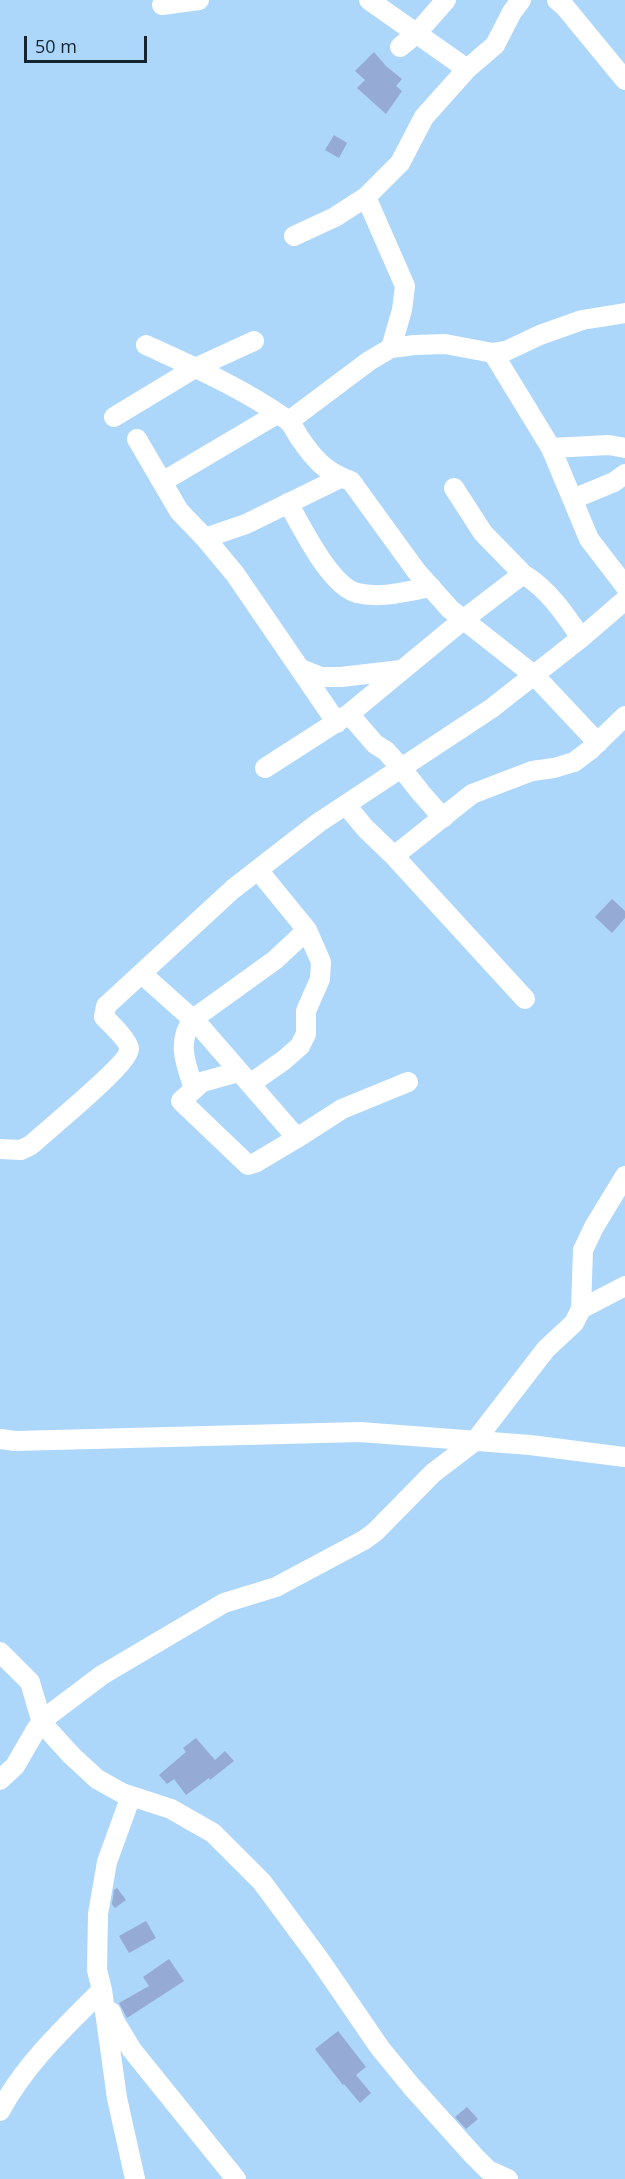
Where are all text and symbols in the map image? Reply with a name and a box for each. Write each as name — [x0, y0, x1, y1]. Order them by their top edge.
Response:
scale bar — [27, 24, 150, 62]
text: 50 m — [35, 34, 77, 58]

